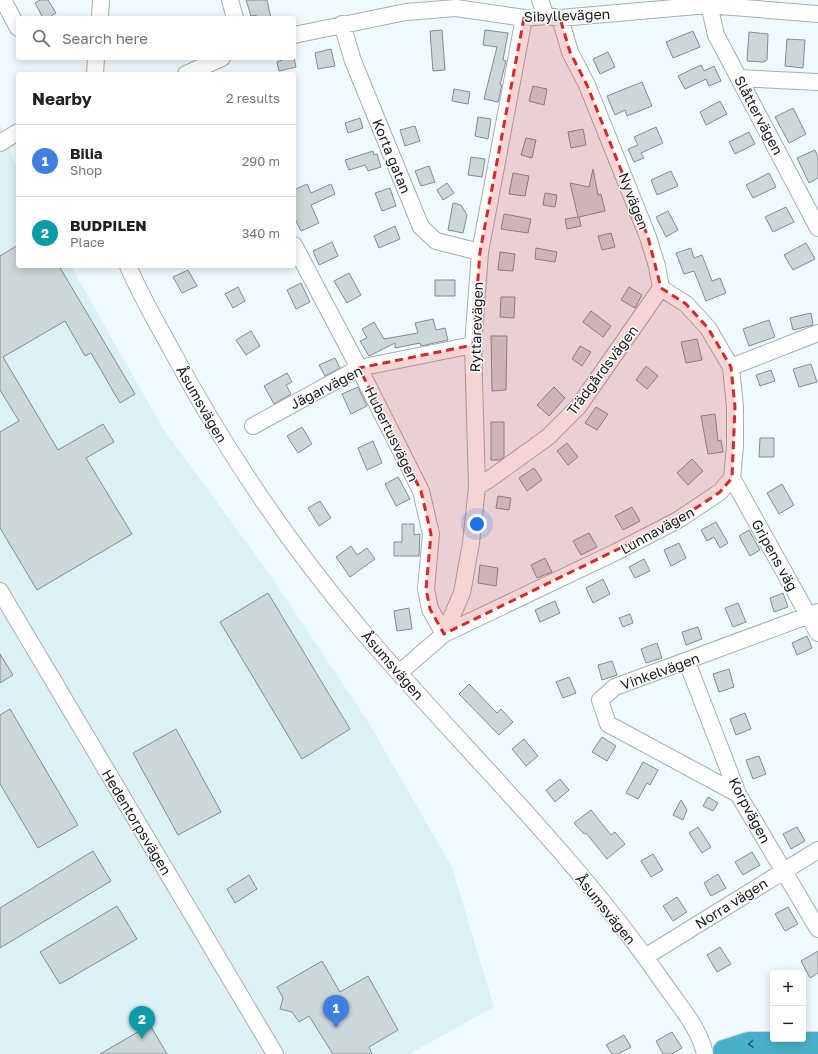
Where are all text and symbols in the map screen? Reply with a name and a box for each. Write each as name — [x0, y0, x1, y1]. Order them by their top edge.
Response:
street label: Sibyllevägen — [524, 5, 610, 25]
search box — [16, 16, 296, 60]
icon: search — [30, 27, 52, 49]
text: Search here — [62, 29, 148, 47]
street label: Slåttervägen — [731, 73, 787, 157]
text: Nearby — [32, 88, 92, 109]
text: 2 results — [226, 90, 280, 106]
street label: Korta gatan — [369, 116, 415, 196]
text: Bilia — [70, 144, 103, 162]
text: 1 — [42, 153, 48, 169]
text: 290 m — [242, 153, 280, 169]
text: Shop — [70, 162, 102, 178]
street label: Nyvägen — [615, 170, 653, 232]
text: BUDPILEN — [70, 216, 147, 234]
text: 2 — [41, 225, 49, 241]
text: 340 m — [242, 225, 280, 241]
text: Place — [70, 234, 105, 250]
street label: Ryttarevägen — [466, 281, 486, 373]
street label: Trädgårdsvägen — [563, 322, 641, 418]
street label: Jägarvägen — [287, 362, 365, 412]
street label: Åsumsvägen — [173, 363, 231, 445]
street label: Hubertusvägen — [362, 384, 422, 484]
street label: Lunnavägen — [617, 503, 697, 557]
your location — [467, 514, 487, 534]
street label: Gripens väg — [748, 516, 802, 594]
street label: Åsumsvägen — [358, 627, 428, 703]
street label: Vinkelvägen — [618, 649, 702, 693]
street label: Hedentorpsvägen — [99, 766, 175, 878]
street label: Korpvägen — [726, 774, 774, 846]
street label: Åsumsvägen — [572, 870, 640, 948]
street label: Norra vägen — [692, 874, 770, 932]
map controls — [770, 970, 806, 1042]
button: + — [770, 970, 806, 1006]
pin: 1 — [323, 995, 349, 1028]
pin: 2 — [129, 1006, 155, 1039]
button: − — [770, 1006, 806, 1042]
one-way arrow — [748, 1039, 754, 1048]

